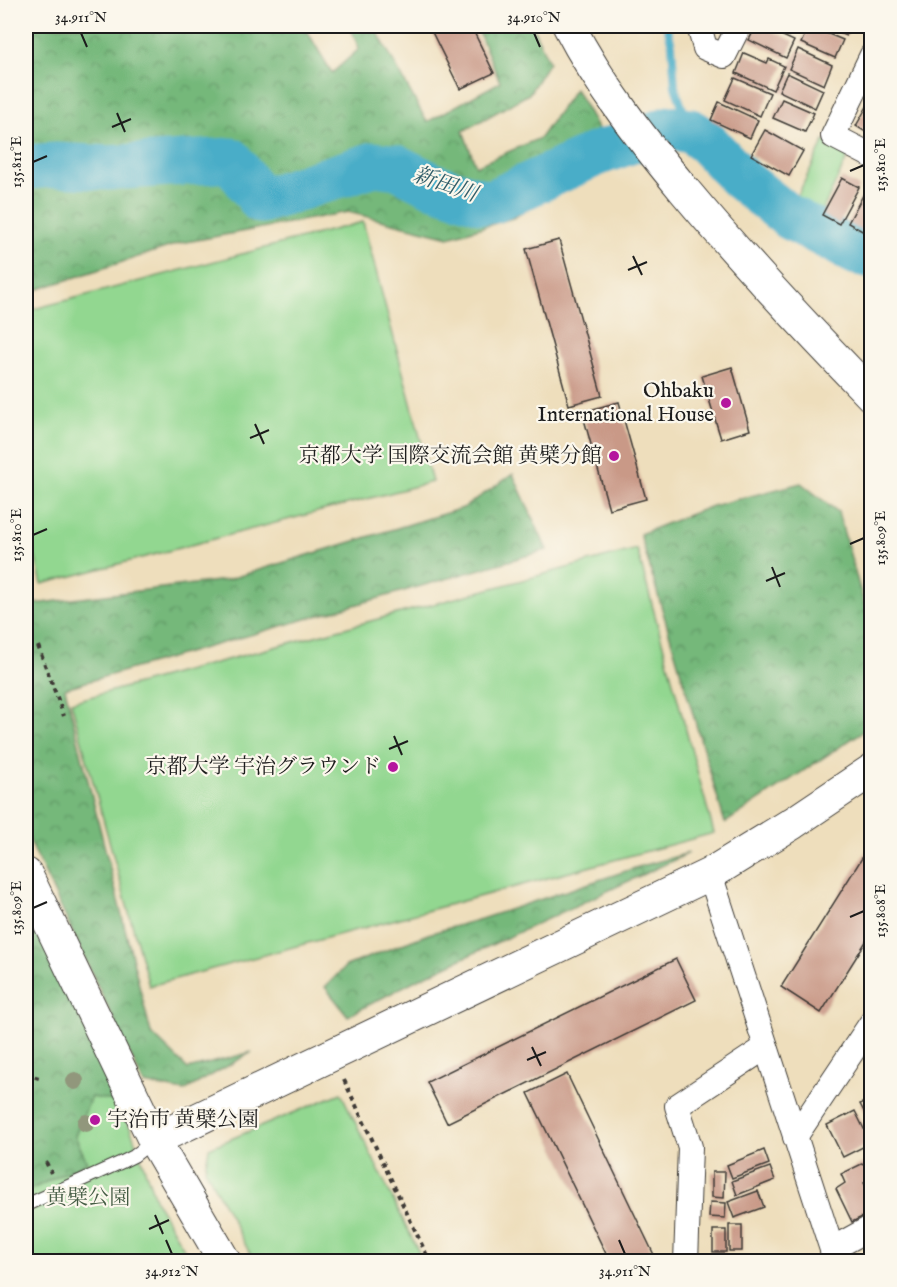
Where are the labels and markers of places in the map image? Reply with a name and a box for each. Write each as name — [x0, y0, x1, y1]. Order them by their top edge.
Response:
place label: Ohbaku International House — [538, 378, 714, 429]
marker: Ohbaku International House — [719, 396, 733, 410]
place label: 京都大学 国際交流会館 黄檗分館 — [299, 443, 602, 470]
marker: 京都大学 国際交流会館 黄檗分館 — [607, 449, 621, 463]
place label: 京都大学 宇治グラウンド — [145, 754, 381, 781]
marker: 京都大学 宇治グラウンド — [386, 760, 400, 774]
place label: 宇治市 黄檗公園 — [107, 1107, 259, 1134]
marker: 宇治市 黄檗公園 — [88, 1113, 102, 1127]

